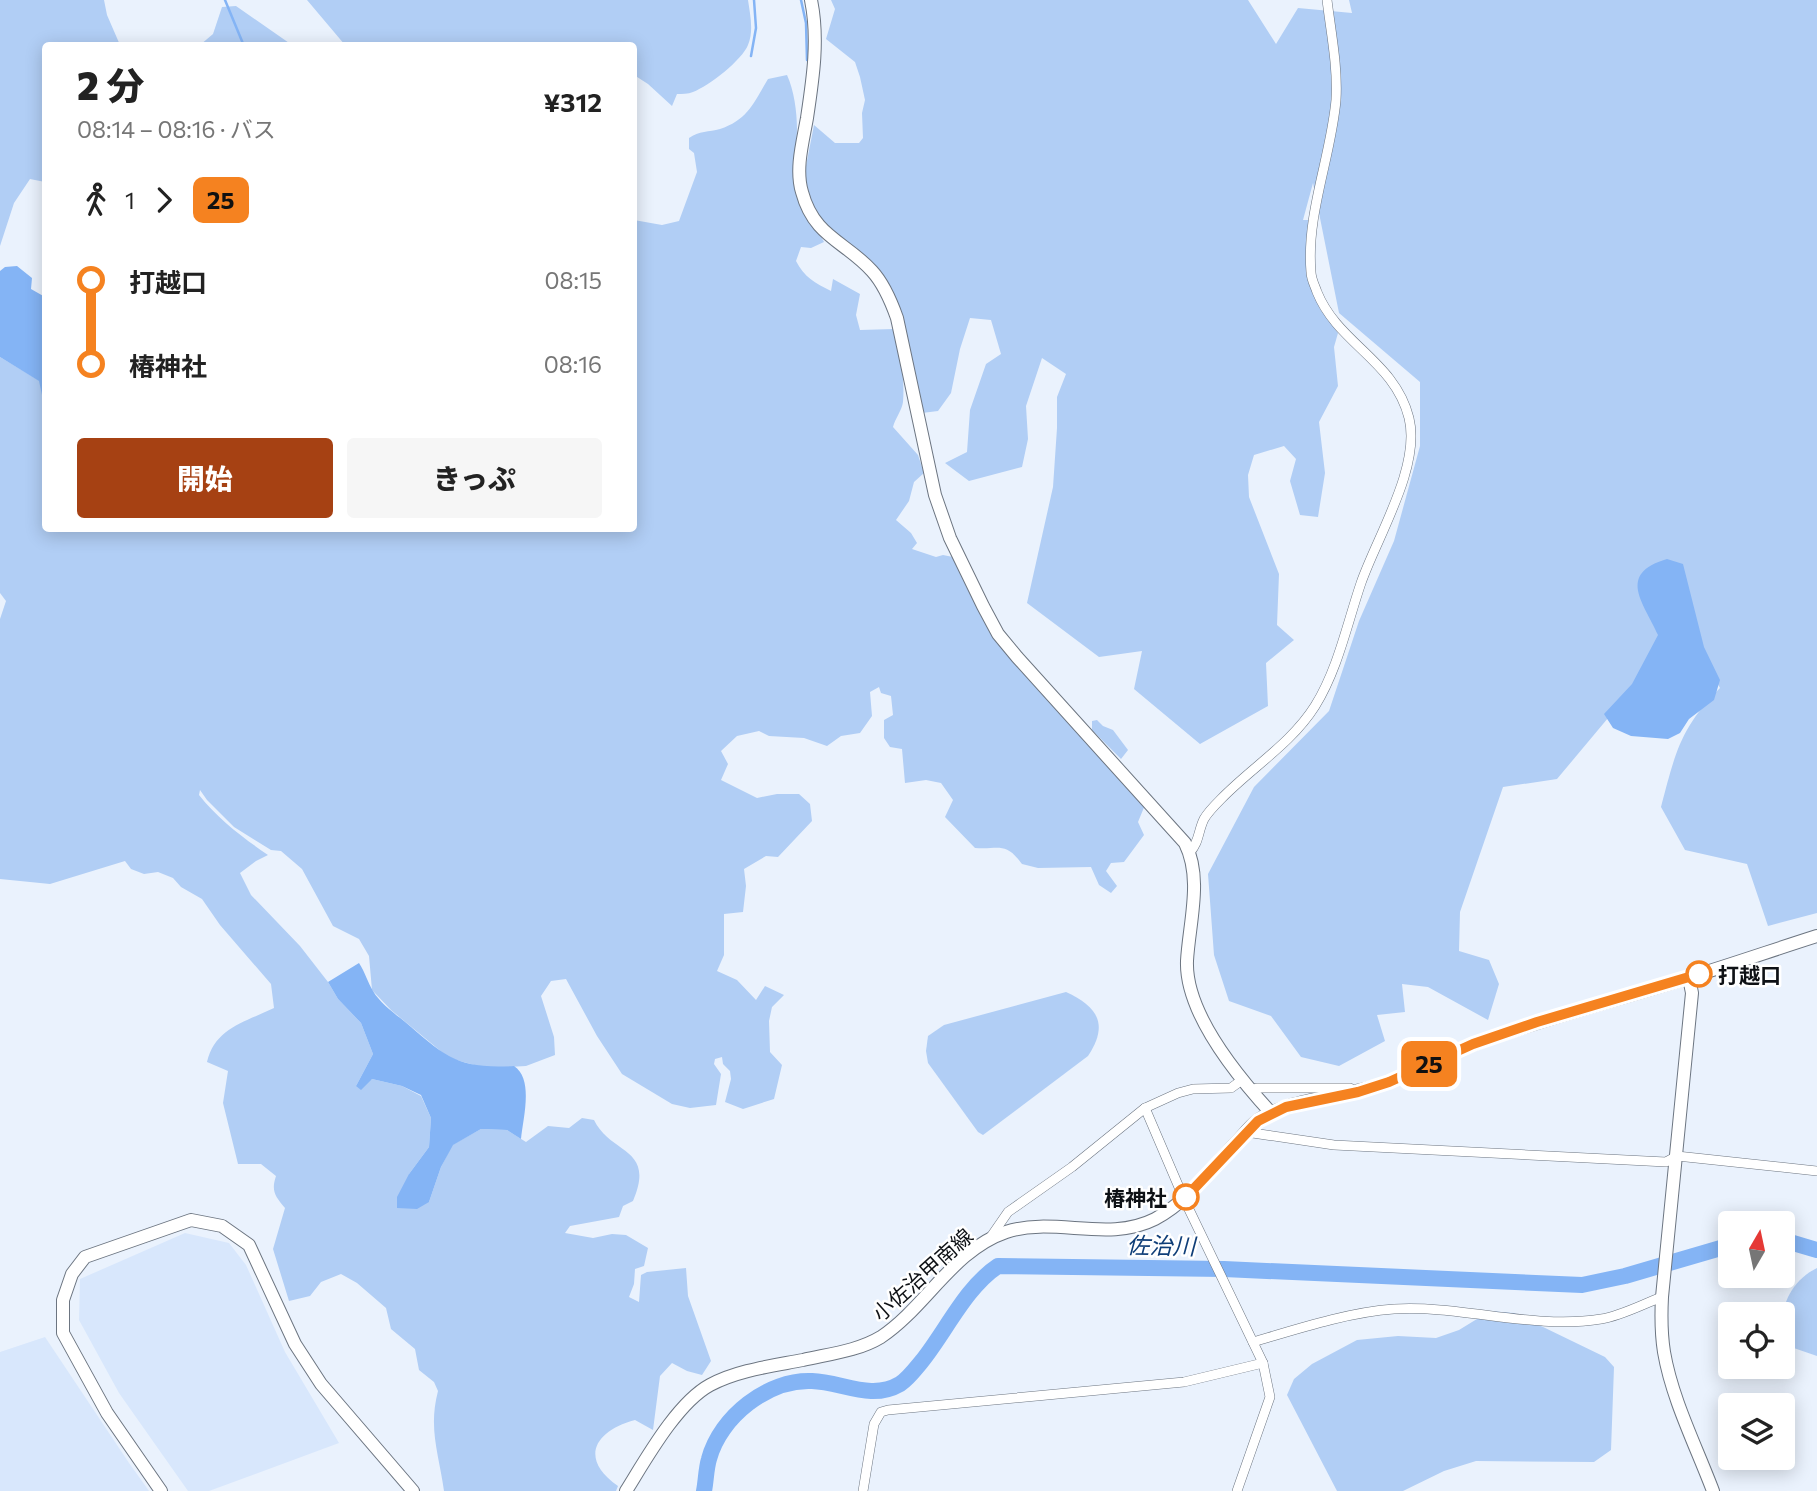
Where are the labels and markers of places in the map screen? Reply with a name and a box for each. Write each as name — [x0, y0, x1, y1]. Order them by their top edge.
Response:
marker: 打越口 — [1686, 961, 1712, 987]
place label: 打越口 — [1718, 962, 1781, 987]
marker: 椿神社 — [1173, 1184, 1199, 1210]
place label: 椿神社 — [1104, 1185, 1167, 1210]

